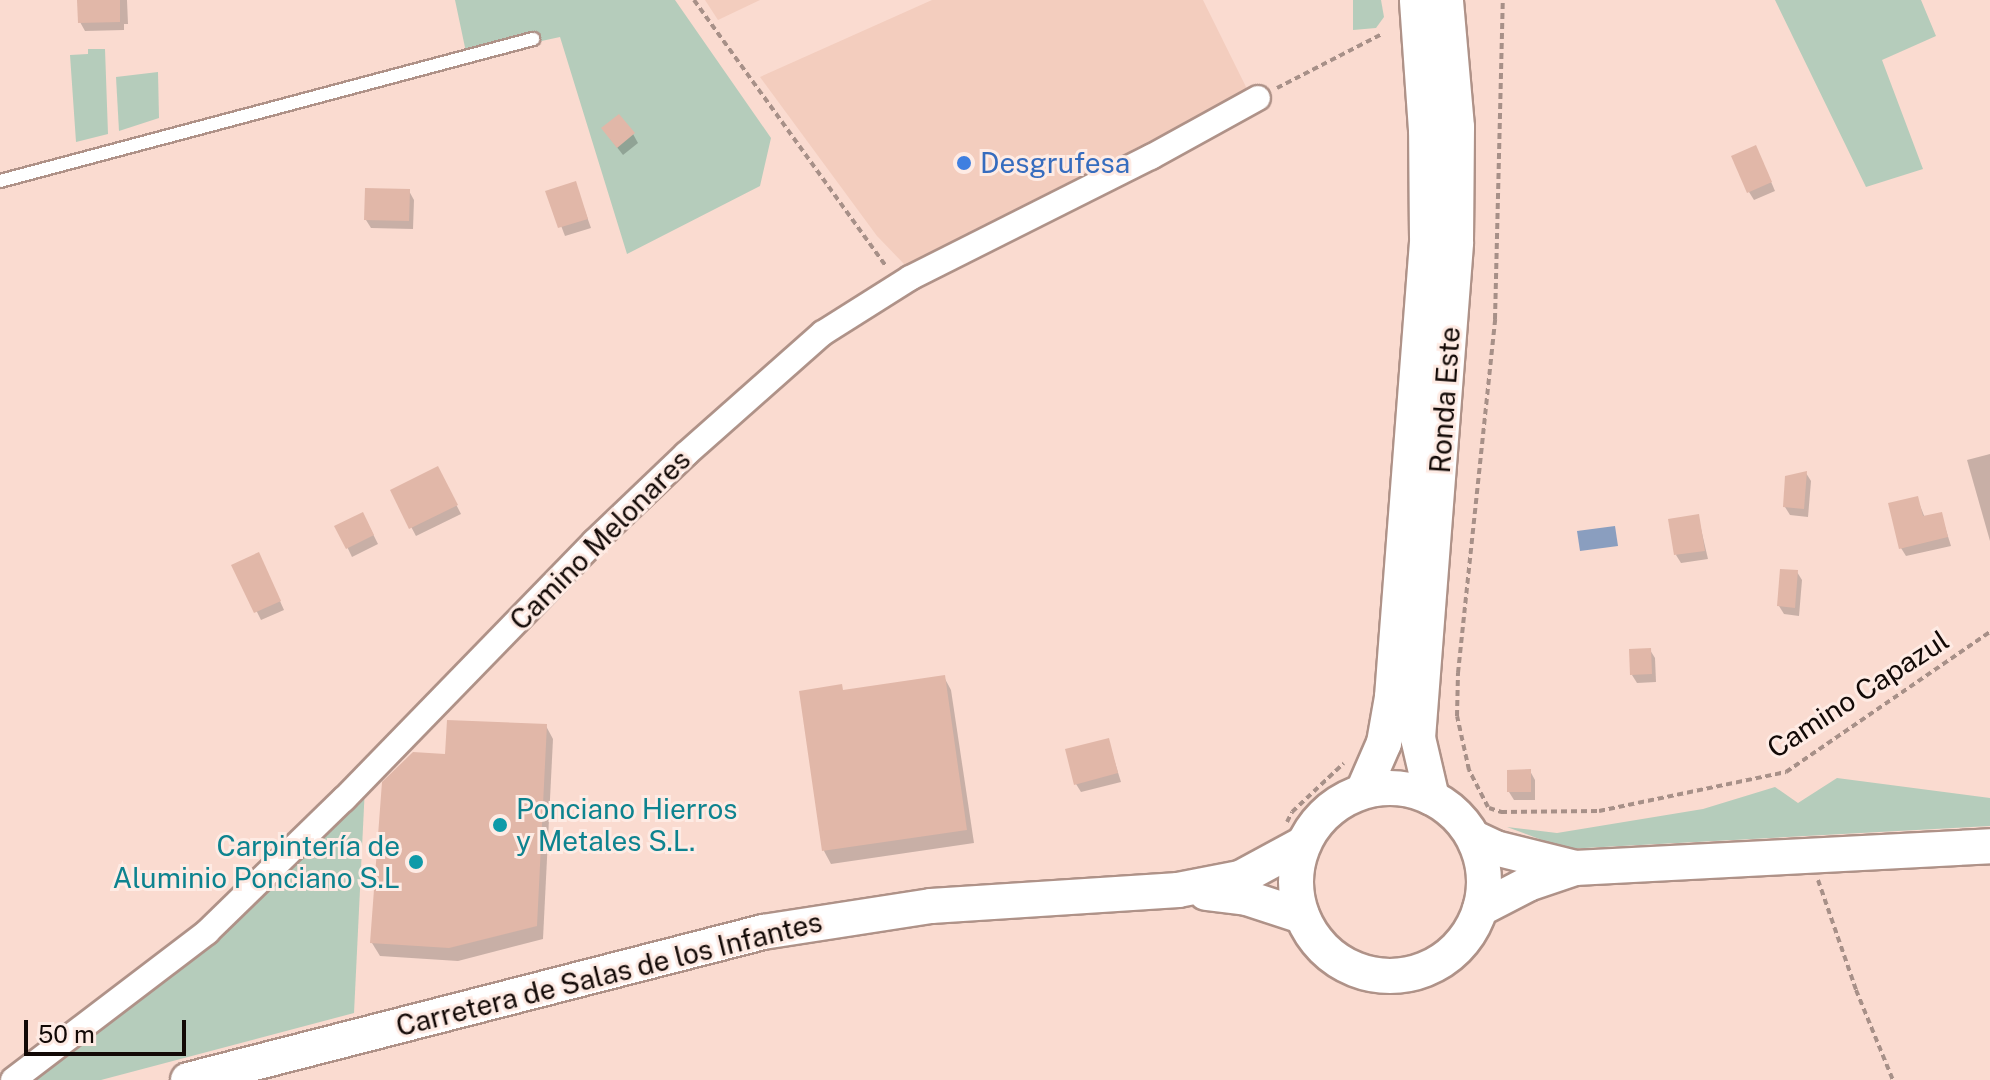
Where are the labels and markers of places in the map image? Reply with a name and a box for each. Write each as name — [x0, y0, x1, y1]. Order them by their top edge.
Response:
place label: Desgrufesa — [980, 146, 1130, 180]
marker: Desgrufesa — [955, 154, 973, 172]
place label: Ponciano Hierros y Metales S.L. — [516, 792, 738, 858]
marker: Ponciano Hierros y Metales S.L. — [491, 816, 509, 834]
place label: Carpintería de Aluminio Ponciano S.L — [112, 829, 400, 895]
marker: Carpintería de Aluminio Ponciano S.L — [407, 853, 425, 871]

